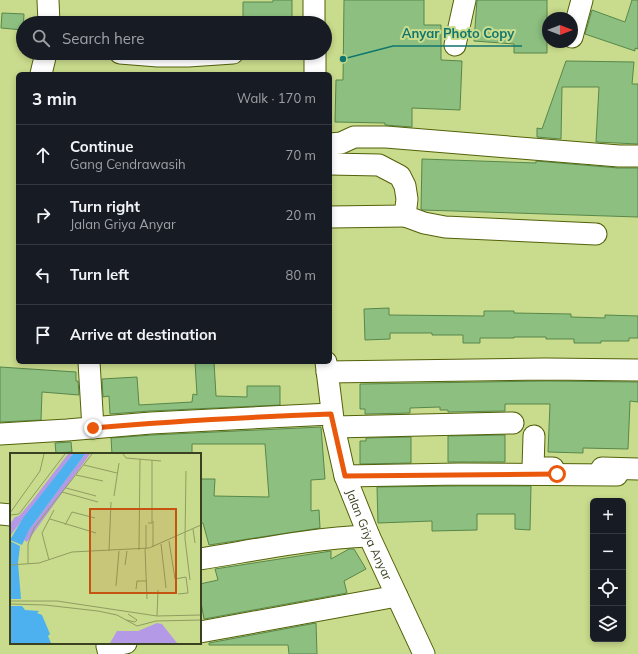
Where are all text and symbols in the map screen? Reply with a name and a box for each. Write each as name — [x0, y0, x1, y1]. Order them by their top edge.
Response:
north arrow — [542, 12, 578, 48]
search box — [16, 16, 332, 60]
callout: Anyar Photo Copy — [393, 21, 522, 46]
text: Anyar Photo Copy — [402, 25, 515, 42]
icon: search — [30, 27, 52, 49]
text: Search here — [62, 29, 144, 48]
text: 3 min — [32, 88, 77, 109]
text: Walk · 170 m — [237, 90, 316, 106]
text: Continue — [70, 137, 133, 156]
icon: ahead — [32, 144, 54, 166]
text: 70 m — [286, 147, 316, 163]
text: Gang Cendrawasih — [70, 156, 186, 172]
text: Turn right — [70, 197, 140, 216]
icon: right — [32, 204, 54, 226]
text: 20 m — [286, 207, 316, 223]
text: Jalan Griya Anyar — [70, 216, 176, 232]
icon: left — [32, 264, 54, 286]
text: Turn left — [70, 265, 129, 284]
text: 80 m — [286, 267, 316, 283]
icon: arrive — [32, 324, 54, 346]
text: Arrive at destination — [70, 325, 217, 344]
route end — [84, 419, 102, 437]
inset map — [10, 453, 201, 644]
route start — [548, 465, 566, 483]
street label: Jalan Griya Anyar — [343, 487, 396, 583]
map controls — [590, 498, 626, 642]
button: + — [590, 498, 626, 534]
button: − — [590, 534, 626, 570]
button: locate — [590, 570, 626, 606]
button: layers — [590, 606, 626, 642]

